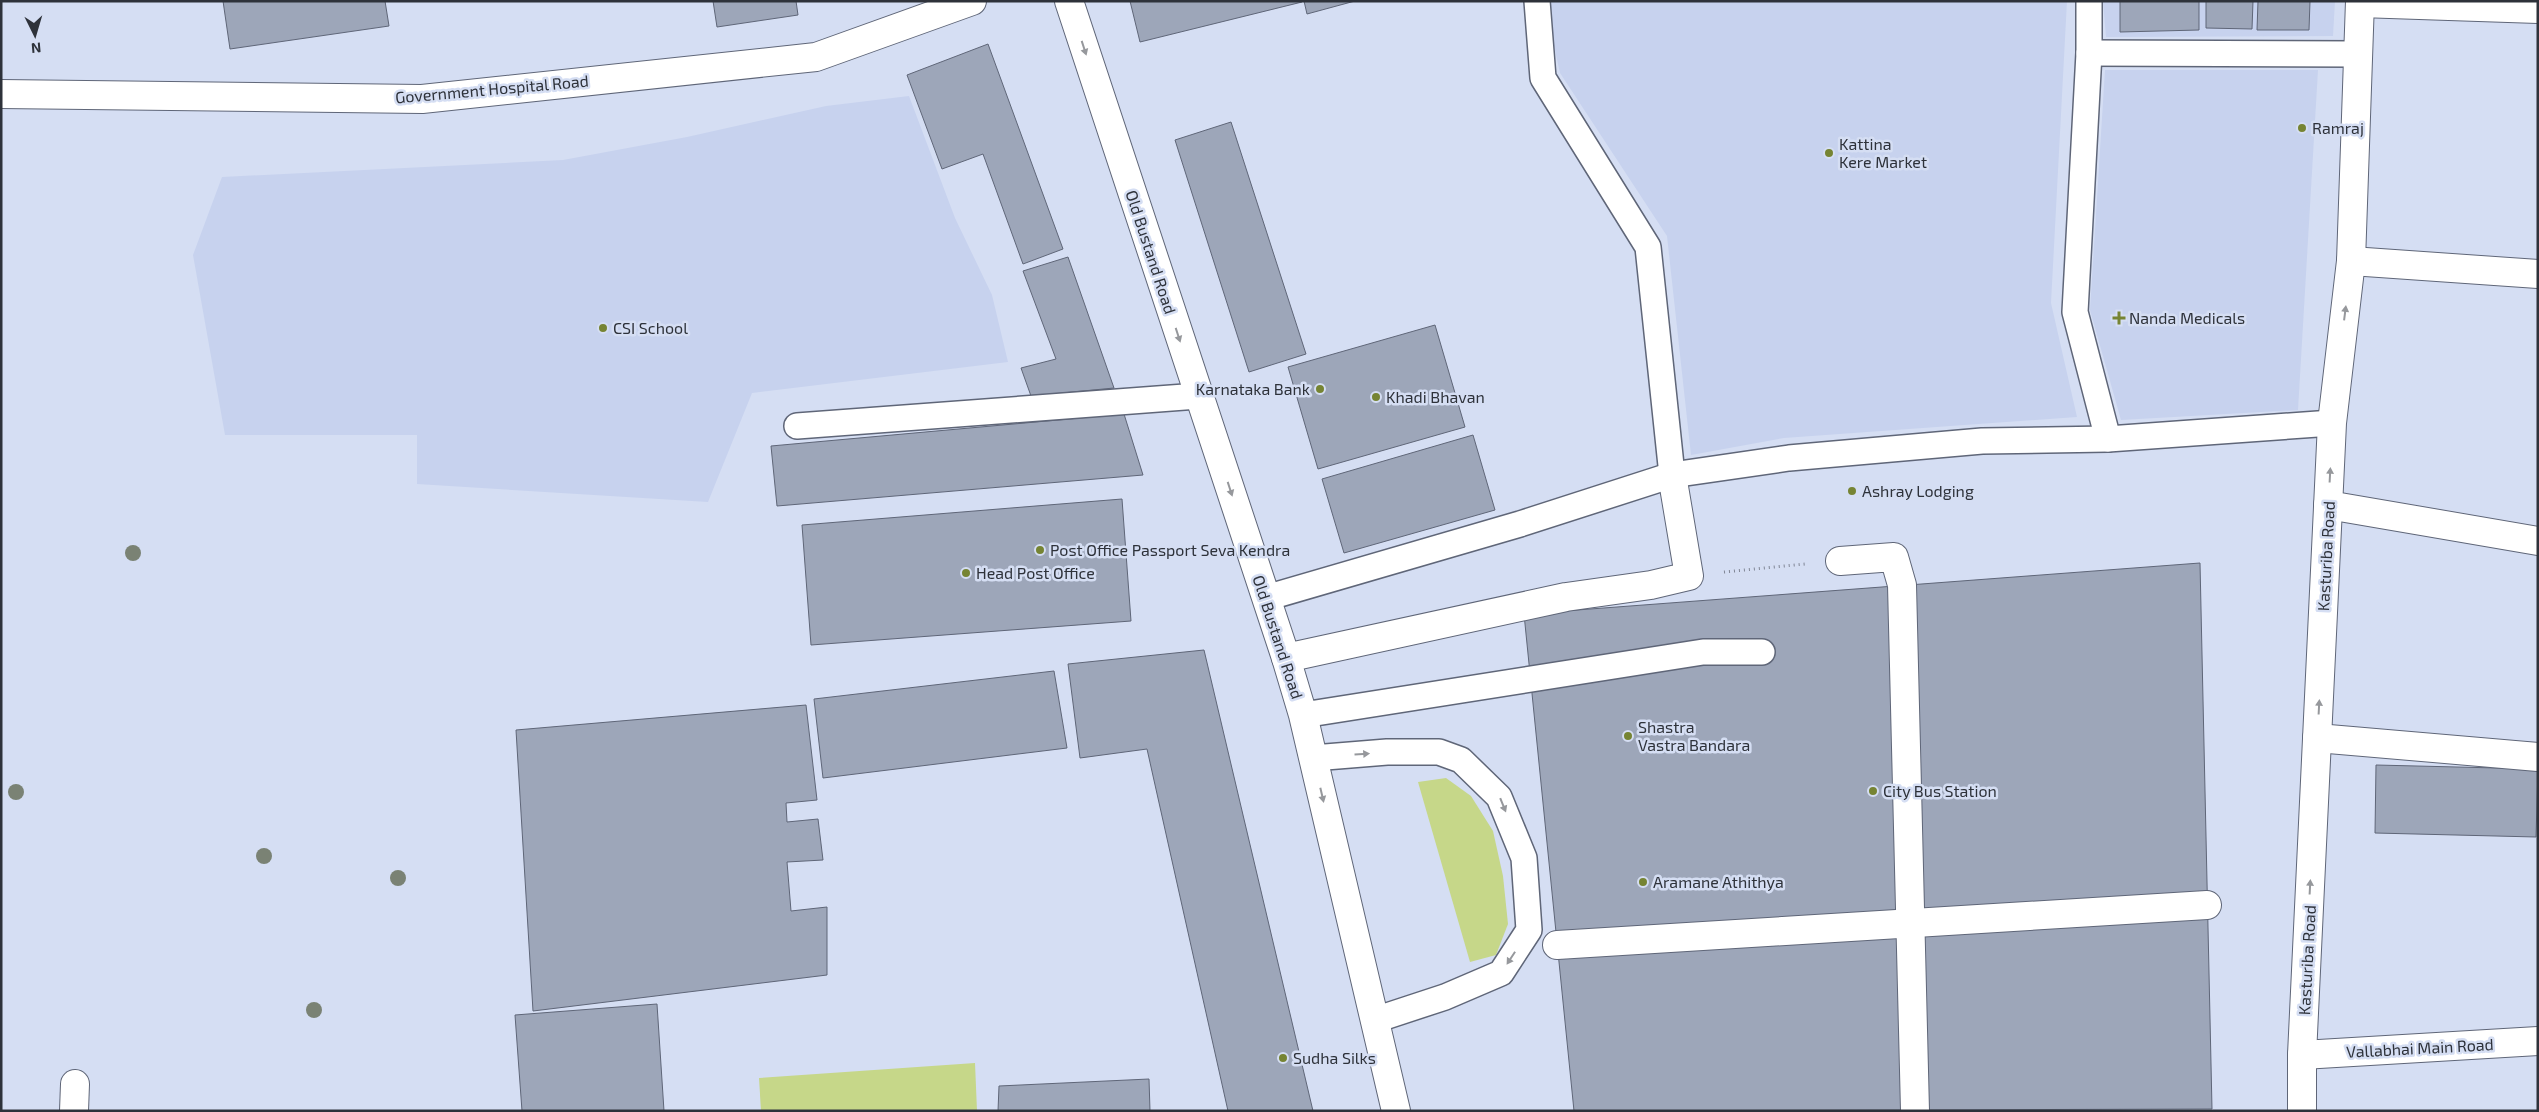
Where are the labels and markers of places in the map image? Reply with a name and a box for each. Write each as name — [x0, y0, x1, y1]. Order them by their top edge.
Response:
place label: Ramraj — [2312, 118, 2364, 138]
marker: Ramraj — [2296, 122, 2308, 134]
place label: Kattina Kere Market — [1839, 134, 1927, 171]
marker: Kattina Kere Market — [1823, 147, 1835, 159]
place label: Nanda Medicals — [2129, 308, 2245, 327]
marker: Nanda Medicals — [2113, 312, 2125, 324]
place label: CSI School — [613, 318, 688, 337]
marker: CSI School — [597, 322, 609, 334]
place label: Karnataka Bank — [1196, 379, 1310, 398]
marker: Karnataka Bank — [1314, 383, 1326, 395]
place label: Khadi Bhavan — [1386, 387, 1485, 406]
marker: Khadi Bhavan — [1370, 391, 1382, 403]
place label: Ashray Lodging — [1862, 481, 1974, 500]
marker: Ashray Lodging — [1846, 485, 1858, 497]
place label: Post Office Passport Seva Kendra — [1050, 540, 1290, 559]
marker: Post Office Passport Seva Kendra — [1034, 544, 1046, 556]
place label: Head Post Office — [976, 563, 1095, 582]
marker: Head Post Office — [960, 567, 972, 579]
place label: Shastra Vastra Bandara — [1638, 717, 1750, 754]
marker: Shastra Vastra Bandara — [1622, 730, 1634, 742]
place label: City Bus Station — [1883, 781, 1997, 800]
marker: City Bus Station — [1867, 785, 1879, 797]
place label: Aramane Athithya — [1653, 872, 1784, 891]
marker: Aramane Athithya — [1637, 876, 1649, 888]
place label: Sudha Silks — [1293, 1048, 1376, 1067]
marker: Sudha Silks — [1277, 1052, 1289, 1064]

